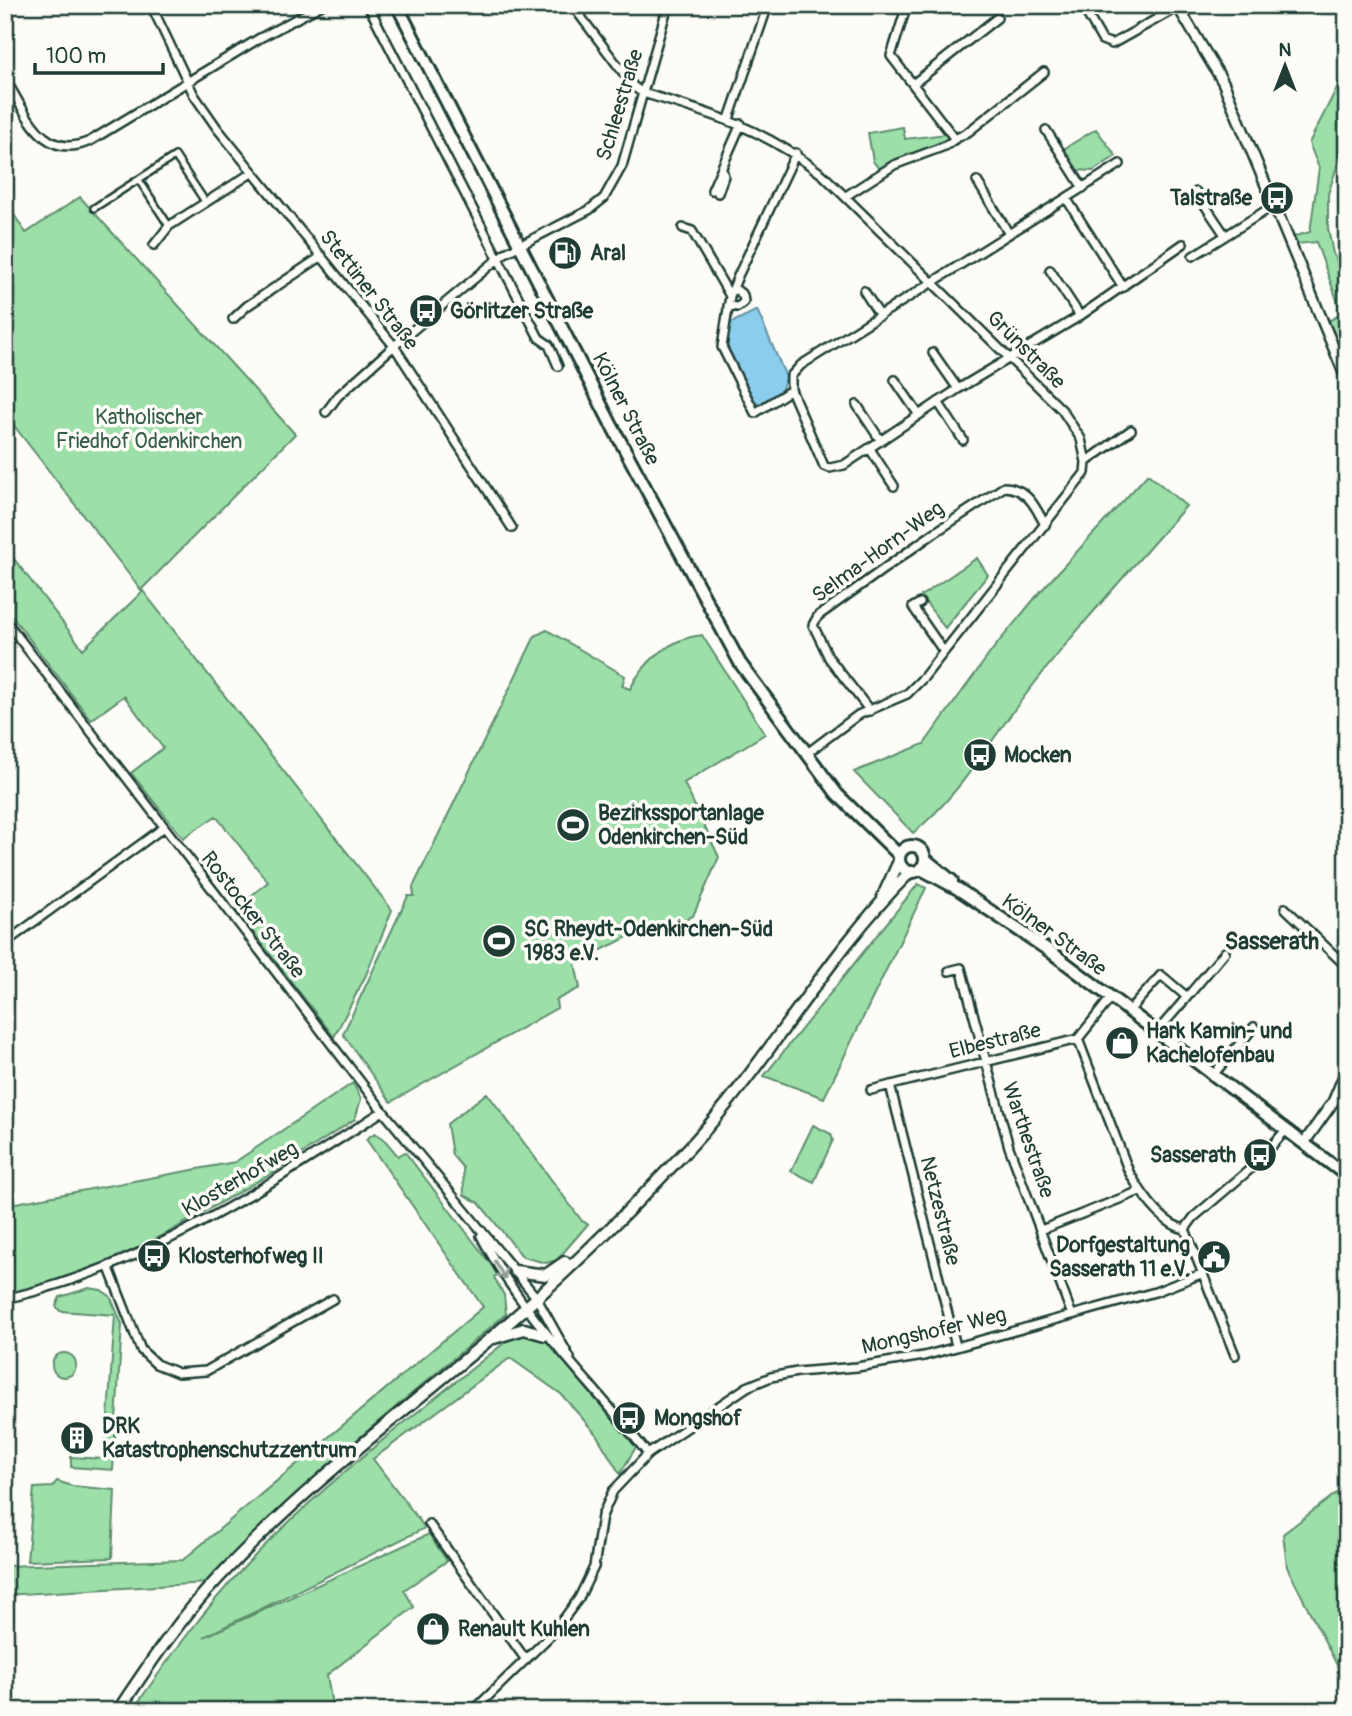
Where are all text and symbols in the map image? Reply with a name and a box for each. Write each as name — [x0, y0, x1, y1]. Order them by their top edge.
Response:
scale bar — [35, 32, 163, 76]
north arrow — [1250, 32, 1320, 102]
text: N — [1279, 38, 1292, 62]
text: 100 m — [46, 43, 106, 70]
street label: Schleestraße — [590, 45, 650, 164]
bus stop icon: Talstraße — [1258, 179, 1296, 217]
place label: Talstraße — [1169, 185, 1253, 212]
street label: Stettiner Straße — [314, 224, 425, 356]
fuel station icon: Aral — [546, 234, 584, 272]
place label: Aral — [590, 240, 626, 267]
bus stop icon: Görlitzer Straße — [407, 292, 445, 330]
place label: Görlitzer Straße — [450, 298, 594, 325]
street label: Grünstraße — [981, 305, 1072, 396]
street label: Kölner Straße — [586, 348, 666, 471]
park label: Katholischer Friedhof Odenkirchen — [56, 404, 242, 455]
street label: Selma-Horn-Weg — [807, 495, 949, 609]
bus stop icon: Mocken — [961, 736, 999, 774]
place label: Mocken — [1004, 742, 1072, 769]
place label: Bezirkssportanlage Odenkirchen-Süd — [598, 800, 764, 851]
sports icon: Bezirkssportanlage Odenkirchen-Süd — [554, 806, 592, 844]
street label: Rostocker Straße — [195, 846, 311, 985]
street label: Kölner Straße — [996, 888, 1112, 983]
place label: SC Rheydt-Odenkirchen-Süd 1983 e.V. — [524, 916, 773, 967]
sports icon: SC Rheydt-Odenkirchen-Süd 1983 e.V. — [480, 922, 518, 960]
district label: Sasserath — [1225, 927, 1319, 956]
street label: Elbestraße — [946, 1016, 1044, 1065]
place label: Hark Kamin- und Kachelofenbau — [1146, 1018, 1293, 1069]
shop icon: Hark Kamin- und Kachelofenbau — [1103, 1024, 1141, 1062]
street label: Warthestraße — [996, 1079, 1061, 1202]
street label: Klosterhofweg — [177, 1135, 303, 1223]
bus stop icon: Sasserath — [1241, 1136, 1279, 1174]
place label: Sasserath — [1150, 1142, 1236, 1169]
street label: Netzestraße — [913, 1154, 967, 1269]
place label: Dorfgestaltung Sasserath 11 e.V. — [1049, 1232, 1190, 1283]
bus stop icon: Klosterhofweg II — [135, 1237, 173, 1275]
public building icon: Dorfgestaltung Sasserath 11 e.V. — [1195, 1238, 1233, 1276]
place label: Klosterhofweg II — [178, 1243, 324, 1270]
one-way arrow — [493, 1259, 507, 1279]
street label: Mongshofer Weg — [859, 1301, 1009, 1361]
bus stop icon: Mongshof — [610, 1399, 648, 1437]
place label: Mongshof — [654, 1405, 742, 1432]
place label: DRK Katastrophenschutzzentrum — [102, 1413, 357, 1464]
building icon: DRK Katastrophenschutzzentrum — [58, 1419, 96, 1457]
shop icon: Renault Kuhlen — [414, 1610, 452, 1648]
place label: Renault Kuhlen — [458, 1616, 590, 1643]

